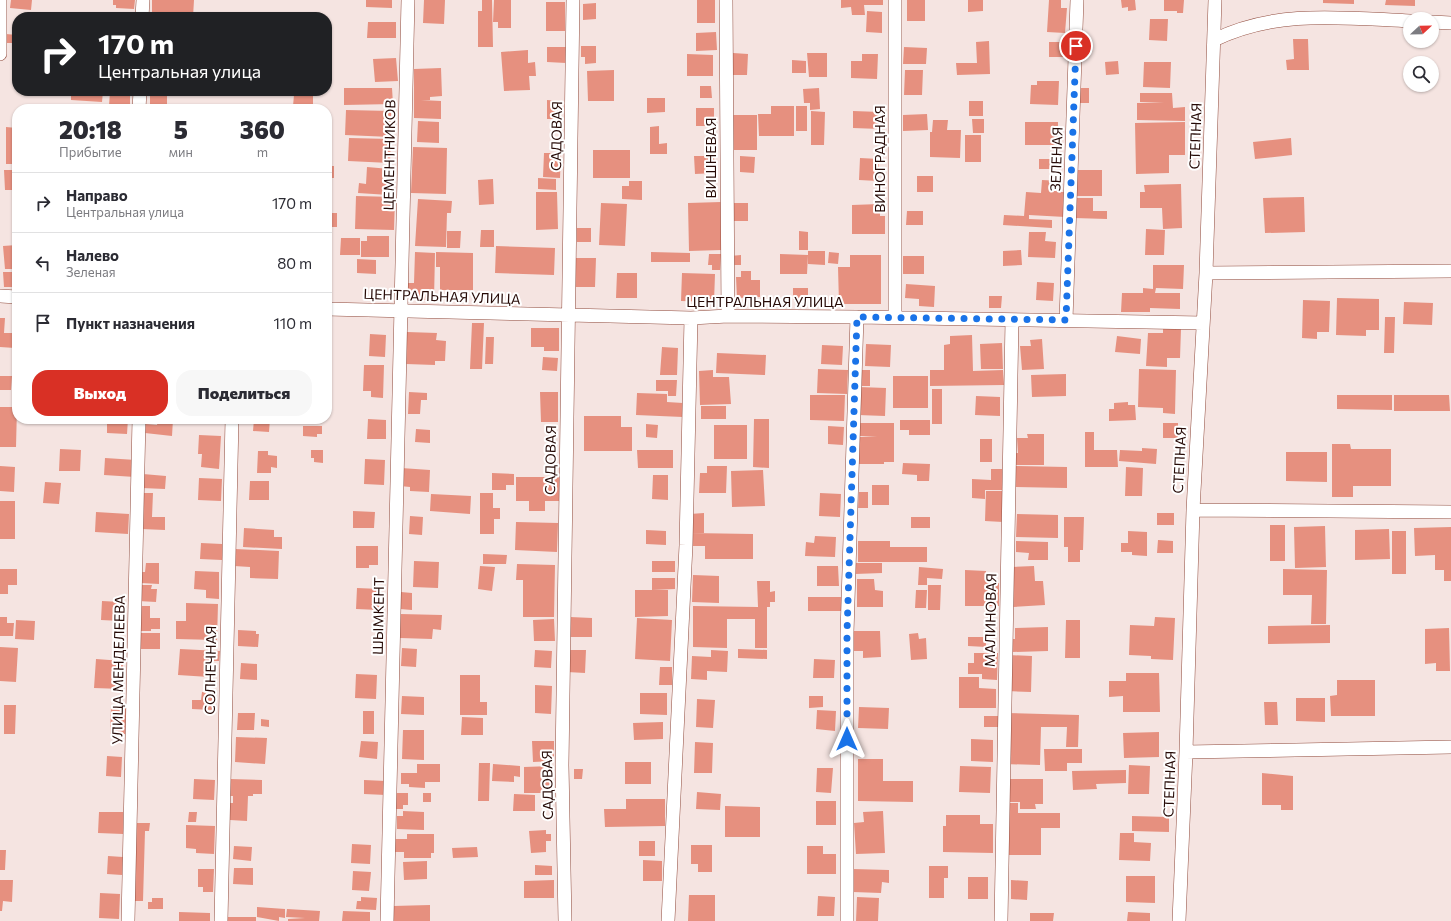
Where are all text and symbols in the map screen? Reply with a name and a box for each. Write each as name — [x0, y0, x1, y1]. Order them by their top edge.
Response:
north arrow — [1403, 12, 1439, 48]
map controls — [1403, 12, 1439, 92]
text: 170 m — [98, 26, 174, 60]
icon: right — [32, 28, 84, 80]
pin — [1059, 29, 1093, 63]
icon: arrive — [1065, 35, 1087, 57]
button: search — [1403, 56, 1439, 92]
text: Центральная улица — [98, 60, 261, 82]
street label: ЦЕМЕНТНИКОВ — [380, 100, 398, 210]
street label: САДОВАЯ — [547, 101, 565, 171]
street label: СТЕПНАЯ — [1185, 102, 1205, 170]
street label: ВИНОГРАДНАЯ — [871, 105, 888, 213]
text: 20:18 — [59, 115, 122, 144]
text: 5 — [174, 115, 188, 144]
text: 360 — [240, 115, 285, 144]
street label: ВИШНЕВАЯ — [702, 117, 719, 199]
street label: ЗЕЛЕНАЯ — [1046, 126, 1066, 192]
text: Прибытие — [59, 144, 122, 160]
text: мин — [169, 144, 193, 160]
text: m — [257, 144, 268, 160]
text: Направо — [66, 186, 128, 204]
icon: right — [32, 192, 54, 214]
text: 170 m — [272, 194, 312, 212]
text: Центральная улица — [66, 204, 184, 220]
text: Налево — [66, 246, 119, 264]
icon: left — [32, 252, 54, 274]
text: 80 m — [277, 254, 312, 272]
text: Зеленая — [66, 264, 116, 280]
street label: ЦЕНТРАЛЬНАЯ УЛИЦА — [363, 285, 521, 307]
street label: ЦЕНТРАЛЬНАЯ УЛИЦА — [686, 293, 844, 310]
icon: arrive — [32, 312, 54, 334]
text: Пункт назначения — [66, 314, 195, 332]
text: 110 m — [273, 314, 312, 332]
button: Выход — [32, 370, 168, 416]
button: Поделиться — [176, 370, 312, 416]
street label: САДОВАЯ — [541, 425, 559, 495]
street label: СТЕПНАЯ — [1169, 426, 1189, 494]
street label: МАЛИНОВАЯ — [981, 573, 999, 667]
street label: ШЫМКЕНТ — [369, 577, 387, 655]
street label: УЛИЦА МЕНДЕЛЕЕВА — [108, 595, 128, 745]
street label: СОЛНЕЧНАЯ — [201, 625, 219, 715]
position arrow — [826, 718, 868, 760]
street label: САДОВАЯ — [538, 750, 556, 820]
street label: СТЕПНАЯ — [1159, 750, 1179, 818]

